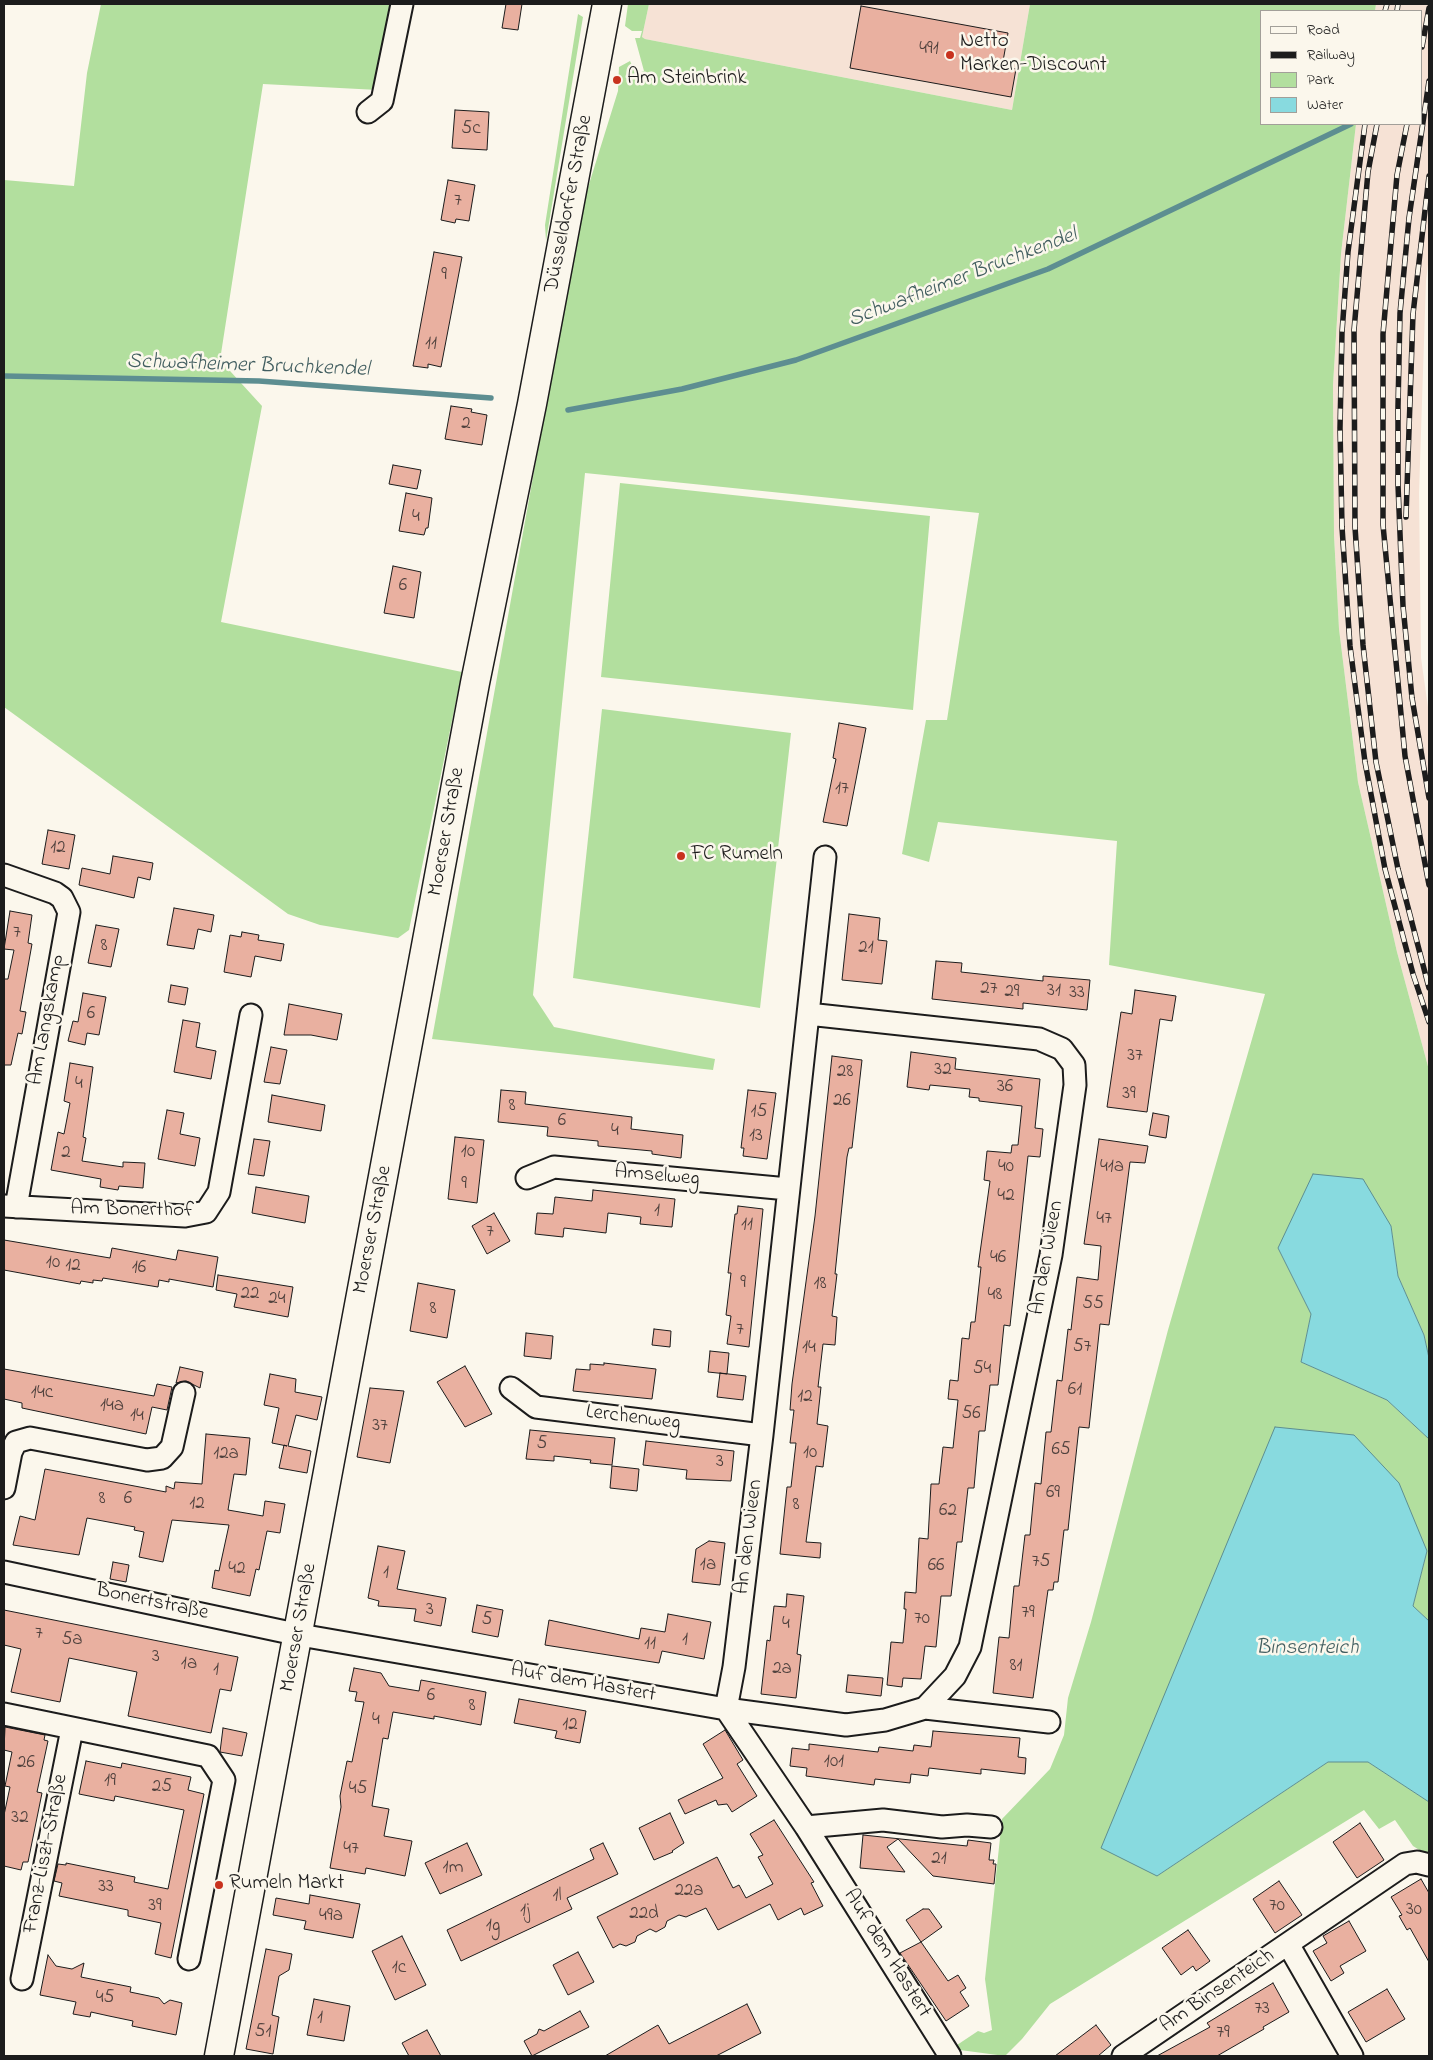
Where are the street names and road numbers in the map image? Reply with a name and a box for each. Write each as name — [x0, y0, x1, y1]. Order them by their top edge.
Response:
street label: Düsseldorfer Straße — [540, 113, 600, 295]
street label: Moerser Straße — [424, 766, 472, 898]
street label: Am Langskamp — [24, 953, 72, 1087]
street label: Amselweg — [613, 1161, 701, 1193]
street label: Moerser Straße — [349, 1164, 399, 1296]
street label: Am Bonerthof — [70, 1197, 194, 1225]
street label: An den Wieen — [1026, 1199, 1070, 1317]
street label: Lerchenweg — [584, 1401, 682, 1437]
street label: An den Wieen — [730, 1478, 770, 1596]
street label: Moerser Straße — [276, 1562, 324, 1694]
street label: Bonertstraße — [93, 1579, 211, 1627]
street label: Auf dem Hastert — [508, 1659, 658, 1709]
street label: Franz-Liszt-Straße — [19, 1772, 75, 1936]
street label: Auf dem Hastert — [836, 1885, 936, 2023]
street label: Am Binsenteich — [1156, 1944, 1280, 2040]

